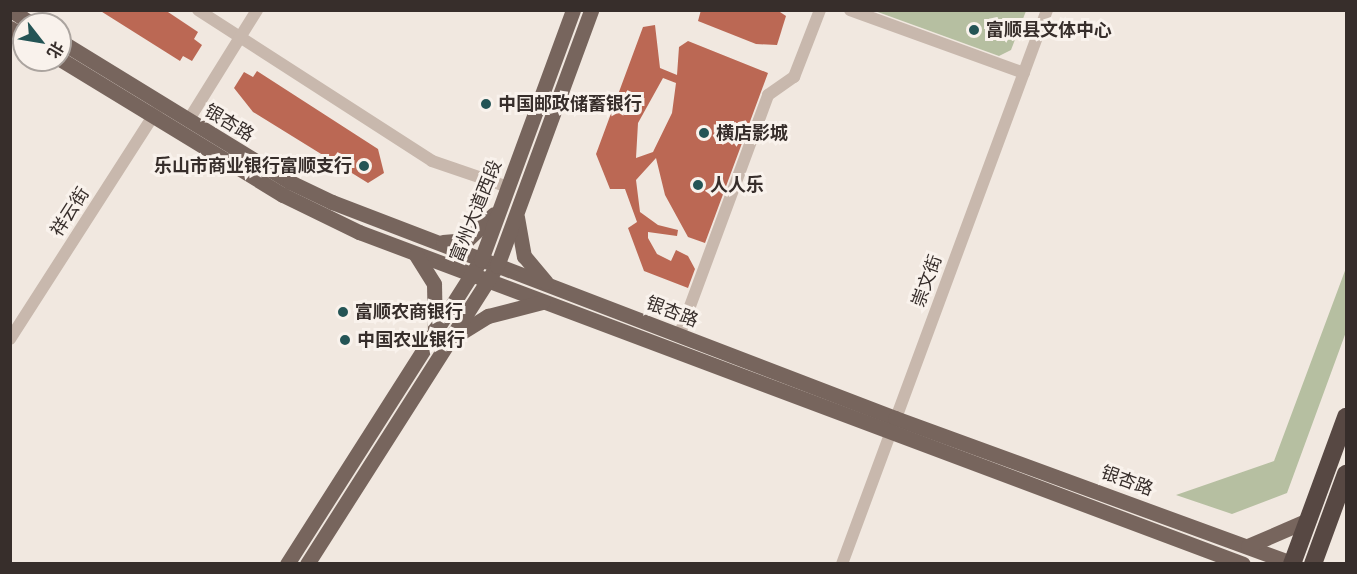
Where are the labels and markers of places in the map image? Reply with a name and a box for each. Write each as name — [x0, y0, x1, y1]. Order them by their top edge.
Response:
place label: 富顺县文体中心 — [986, 19, 1112, 41]
marker: 富顺县文体中心 — [967, 23, 981, 37]
place label: 中国邮政储蓄银行 — [498, 93, 642, 115]
marker: 中国邮政储蓄银行 — [479, 97, 493, 111]
place label: 横店影城 — [716, 122, 788, 144]
marker: 横店影城 — [697, 126, 711, 140]
place label: 乐山市商业银行富顺支行 — [154, 155, 352, 177]
marker: 乐山市商业银行富顺支行 — [357, 159, 371, 173]
place label: 人人乐 — [710, 174, 764, 196]
marker: 人人乐 — [691, 178, 705, 192]
place label: 富顺农商银行 — [355, 301, 463, 323]
marker: 富顺农商银行 — [336, 305, 350, 319]
place label: 中国农业银行 — [357, 329, 465, 351]
marker: 中国农业银行 — [338, 333, 352, 347]

